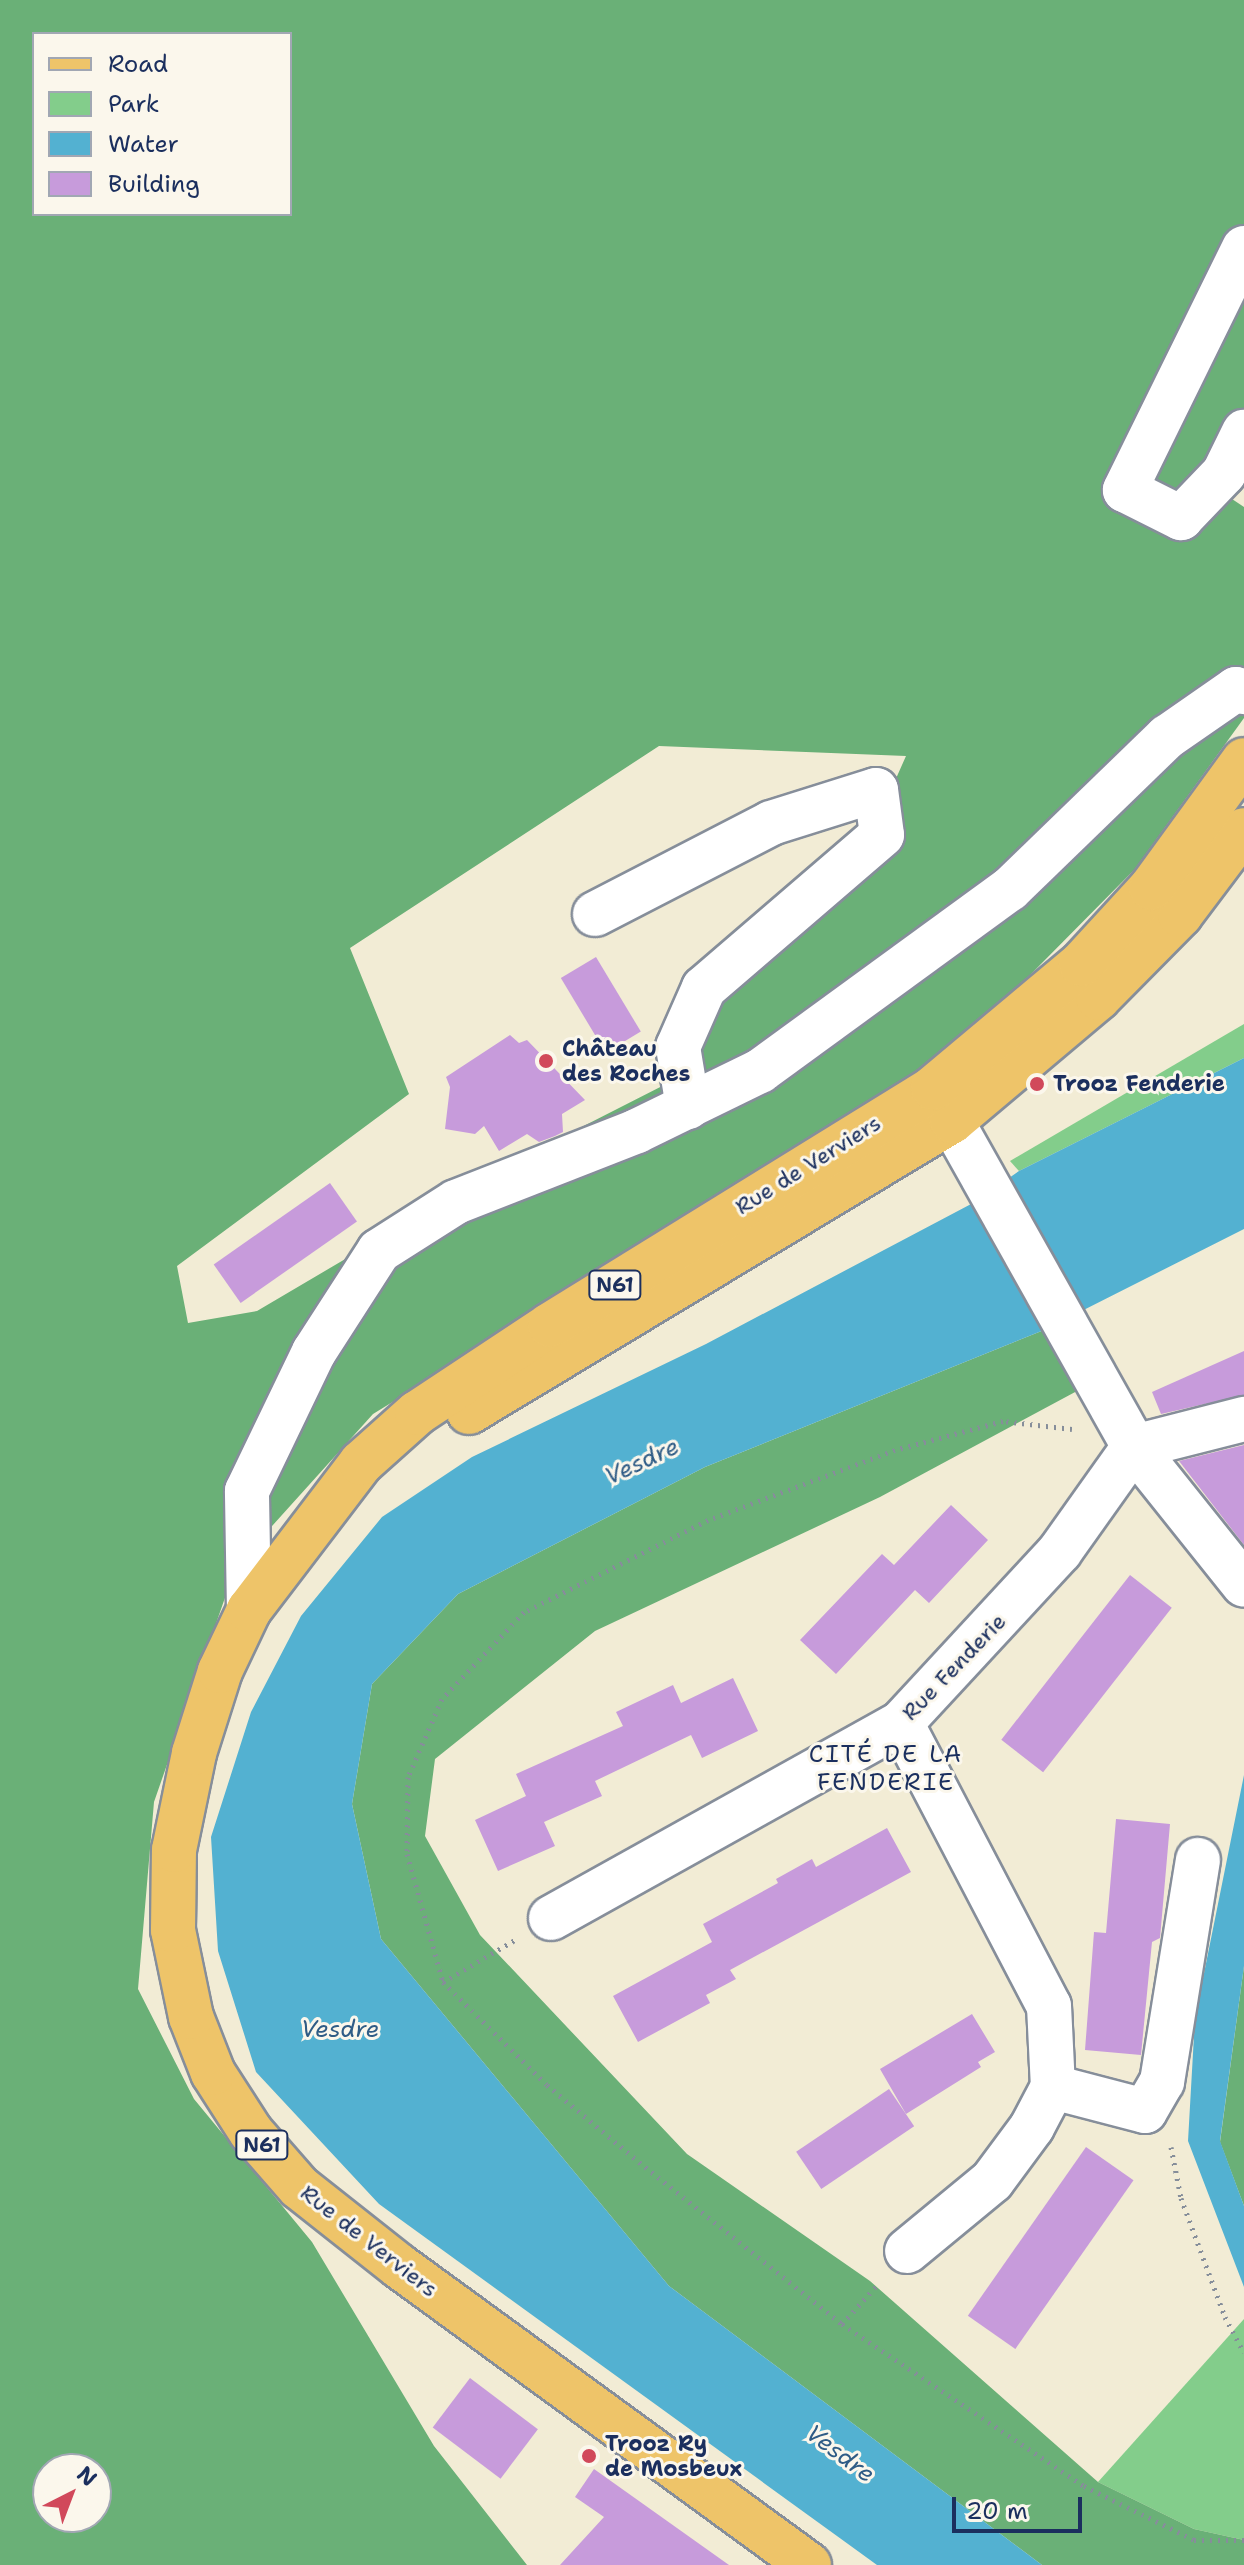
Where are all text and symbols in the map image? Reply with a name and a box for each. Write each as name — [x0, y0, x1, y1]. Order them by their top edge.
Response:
legend — [32, 32, 292, 216]
text: Road — [108, 48, 168, 80]
text: Park — [108, 88, 160, 120]
text: Water — [108, 128, 179, 160]
text: Building — [108, 168, 200, 200]
place label: Château des Roches — [562, 1035, 690, 1086]
marker: Château des Roches — [537, 1052, 555, 1070]
place label: Trooz Fenderie — [1053, 1071, 1225, 1097]
marker: Trooz Fenderie — [1028, 1075, 1046, 1093]
street label: Rue de Verviers — [730, 1110, 886, 1220]
road number: N61 — [587, 1269, 643, 1301]
water label: Vesdre — [600, 1432, 684, 1492]
street label: Rue Fenderie — [897, 1608, 1011, 1726]
district label: CITÉ DE LA FENDERIE — [809, 1741, 963, 1797]
water label: Vesdre — [301, 2016, 379, 2044]
road number: N61 — [234, 2129, 290, 2161]
street label: Rue de Verviers — [295, 2179, 443, 2303]
water label: Vesdre — [800, 2419, 880, 2489]
place label: Trooz Ry de Mosbeux — [605, 2430, 742, 2482]
marker: Trooz Ry de Mosbeux — [580, 2447, 598, 2465]
north arrow — [32, 2453, 112, 2533]
text: N — [71, 2460, 103, 2493]
scale bar — [956, 2481, 1086, 2531]
text: 20 m — [966, 2495, 1028, 2527]

